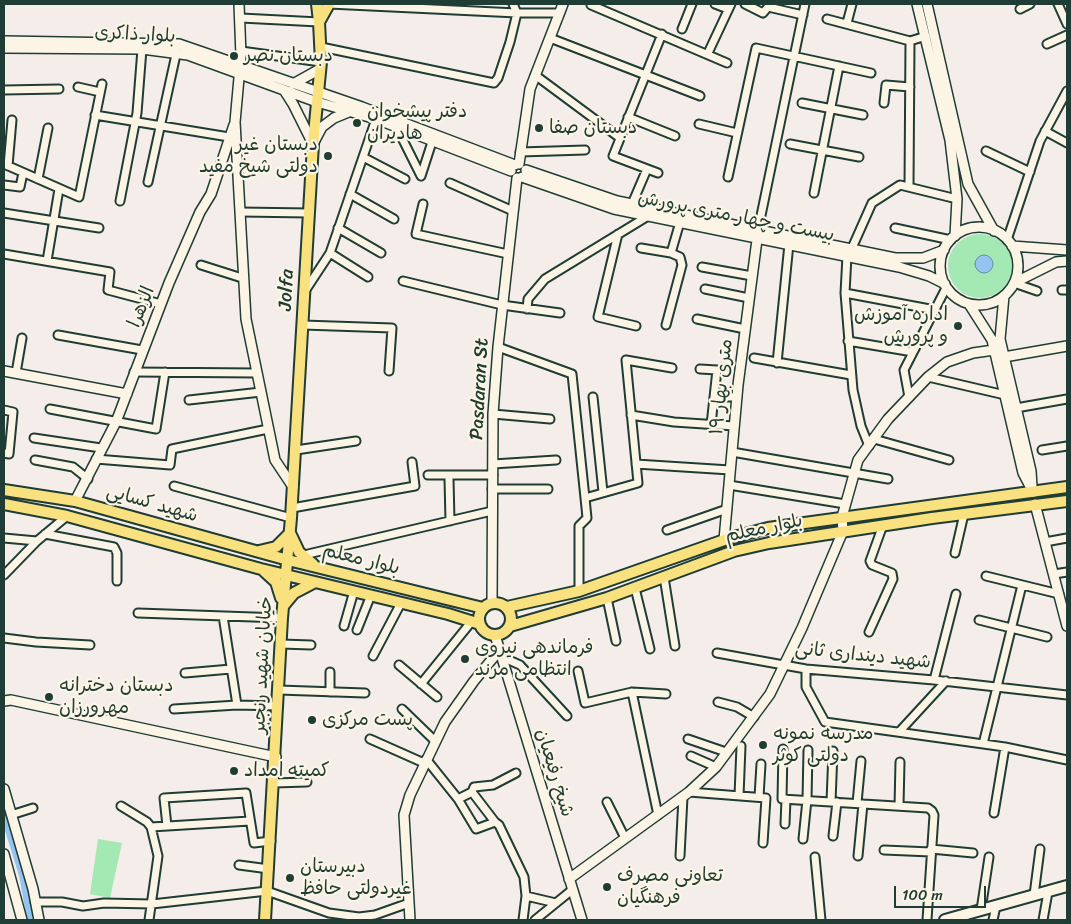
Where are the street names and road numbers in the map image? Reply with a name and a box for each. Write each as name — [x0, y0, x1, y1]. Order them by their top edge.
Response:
street label: بلوار ذاکری — [94, 21, 176, 49]
street label: بیست و چهار متری پرورش — [636, 187, 836, 247]
street label: Jolfa — [275, 269, 299, 311]
street label: الزهرا — [124, 283, 160, 331]
street label: Pasdaran St — [466, 337, 494, 441]
street label: ۱۹ متری بهار — [706, 338, 738, 436]
street label: شهید کسایی — [104, 480, 200, 528]
street label: بلوار معلم — [723, 510, 805, 548]
street label: بلوار معلم — [320, 539, 402, 581]
street label: خیابان شهید رنجبر — [248, 596, 278, 734]
street label: شهید دینداری ثانی — [794, 638, 932, 674]
street label: شیخ رفیعیان — [530, 726, 578, 820]

